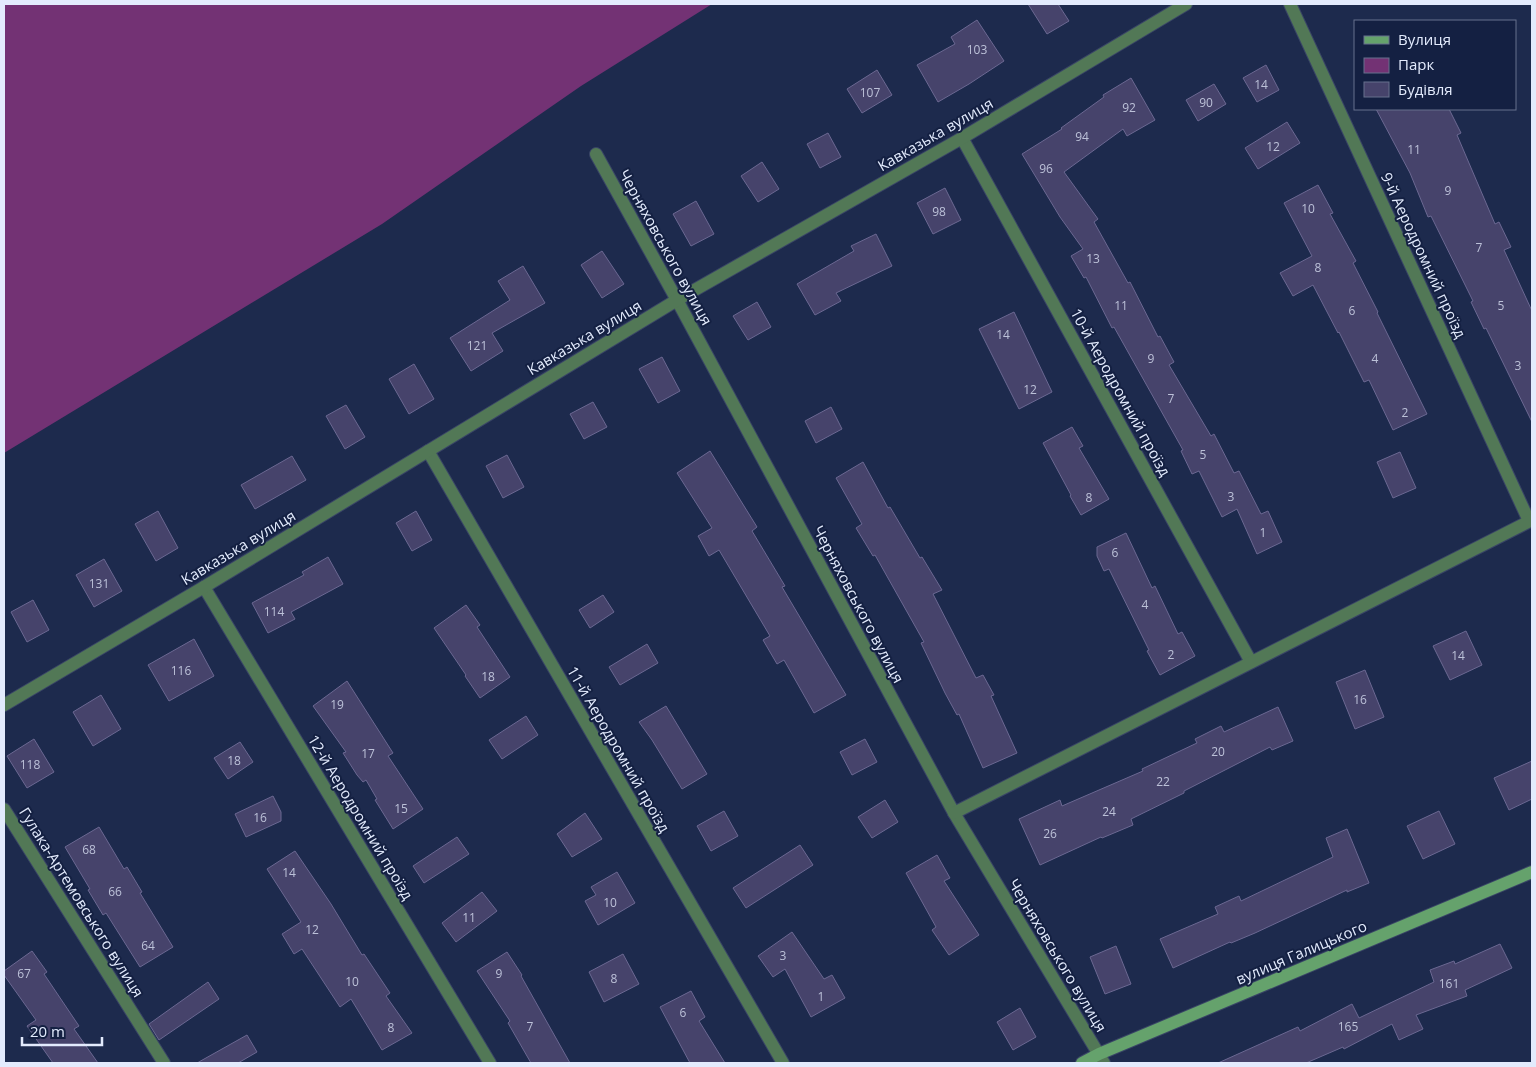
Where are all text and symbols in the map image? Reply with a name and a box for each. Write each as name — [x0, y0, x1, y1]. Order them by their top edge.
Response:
legend — [1354, 20, 1516, 110]
text: Вулиця — [1398, 29, 1451, 49]
house number: 103 — [967, 41, 987, 58]
text: Парк — [1398, 54, 1434, 74]
house number: 14 — [1254, 76, 1268, 93]
text: Будівля — [1398, 79, 1453, 99]
house number: 107 — [860, 84, 880, 101]
street label: Кавказька вулиця — [874, 93, 996, 175]
house number: 90 — [1199, 94, 1213, 111]
house number: 92 — [1122, 99, 1136, 116]
house number: 94 — [1075, 128, 1089, 145]
house number: 12 — [1266, 138, 1280, 155]
house number: 11 — [1407, 141, 1421, 158]
house number: 96 — [1039, 160, 1053, 177]
street label: Черняховського вулиця — [615, 165, 717, 329]
street label: 9-й Аеродромний проїзд — [1377, 169, 1471, 341]
house number: 9 — [1445, 182, 1452, 199]
house number: 10 — [1301, 200, 1315, 217]
house number: 98 — [932, 203, 946, 220]
house number: 7 — [1476, 239, 1483, 256]
house number: 13 — [1086, 250, 1100, 267]
house number: 8 — [1315, 259, 1322, 276]
street label: Кавказька вулиця — [523, 295, 645, 379]
house number: 11 — [1114, 297, 1128, 314]
house number: 5 — [1498, 297, 1505, 314]
house number: 6 — [1349, 302, 1356, 319]
street label: 10-й Аеродромний проїзд — [1066, 305, 1176, 480]
house number: 14 — [996, 326, 1010, 343]
house number: 121 — [467, 337, 487, 354]
house number: 9 — [1148, 350, 1155, 367]
house number: 4 — [1372, 350, 1379, 367]
house number: 3 — [1515, 357, 1522, 374]
house number: 12 — [1023, 381, 1037, 398]
house number: 7 — [1168, 390, 1175, 407]
house number: 2 — [1402, 404, 1409, 421]
house number: 5 — [1200, 446, 1207, 463]
house number: 3 — [1228, 488, 1235, 505]
house number: 8 — [1086, 489, 1093, 506]
street label: Кавказька вулиця — [177, 505, 299, 589]
street label: Черняховського вулиця — [809, 522, 909, 686]
house number: 1 — [1260, 524, 1266, 541]
house number: 6 — [1112, 544, 1119, 561]
house number: 131 — [89, 575, 109, 592]
house number: 4 — [1142, 596, 1149, 613]
house number: 114 — [264, 603, 284, 620]
house number: 2 — [1168, 646, 1175, 663]
house number: 14 — [1451, 647, 1465, 664]
house number: 116 — [171, 662, 191, 679]
street label: 11-й Аеродромний проїзд — [563, 662, 675, 836]
house number: 18 — [481, 668, 495, 685]
house number: 16 — [1353, 691, 1367, 708]
house number: 19 — [330, 696, 344, 713]
street label: 12-й Аеродромний проїзд — [304, 731, 418, 903]
house number: 20 — [1211, 743, 1225, 760]
house number: 17 — [361, 745, 375, 762]
house number: 18 — [227, 752, 241, 769]
house number: 118 — [20, 756, 40, 773]
house number: 22 — [1156, 773, 1170, 790]
house number: 15 — [394, 800, 408, 817]
street label: Гулака-Артемовського вулиця — [15, 803, 149, 1001]
house number: 24 — [1102, 803, 1116, 820]
house number: 16 — [253, 809, 267, 826]
house number: 26 — [1043, 825, 1057, 842]
house number: 68 — [82, 841, 96, 858]
house number: 14 — [282, 864, 296, 881]
street label: Черняховського вулиця — [1004, 875, 1112, 1035]
house number: 66 — [108, 883, 122, 900]
house number: 10 — [603, 894, 617, 911]
house number: 11 — [462, 909, 476, 926]
street label: вулиця Галицького — [1232, 915, 1370, 989]
house number: 12 — [305, 921, 319, 938]
house number: 64 — [141, 937, 155, 954]
house number: 3 — [780, 947, 787, 964]
house number: 67 — [17, 965, 31, 982]
house number: 9 — [496, 965, 503, 982]
house number: 8 — [611, 970, 618, 987]
house number: 10 — [345, 973, 359, 990]
house number: 161 — [1439, 975, 1459, 992]
house number: 1 — [818, 988, 824, 1005]
house number: 6 — [680, 1004, 687, 1021]
scale bar — [22, 1014, 102, 1046]
house number: 7 — [527, 1018, 534, 1035]
house number: 165 — [1338, 1018, 1358, 1035]
house number: 8 — [388, 1019, 395, 1036]
text: 20 m — [30, 1021, 65, 1041]

